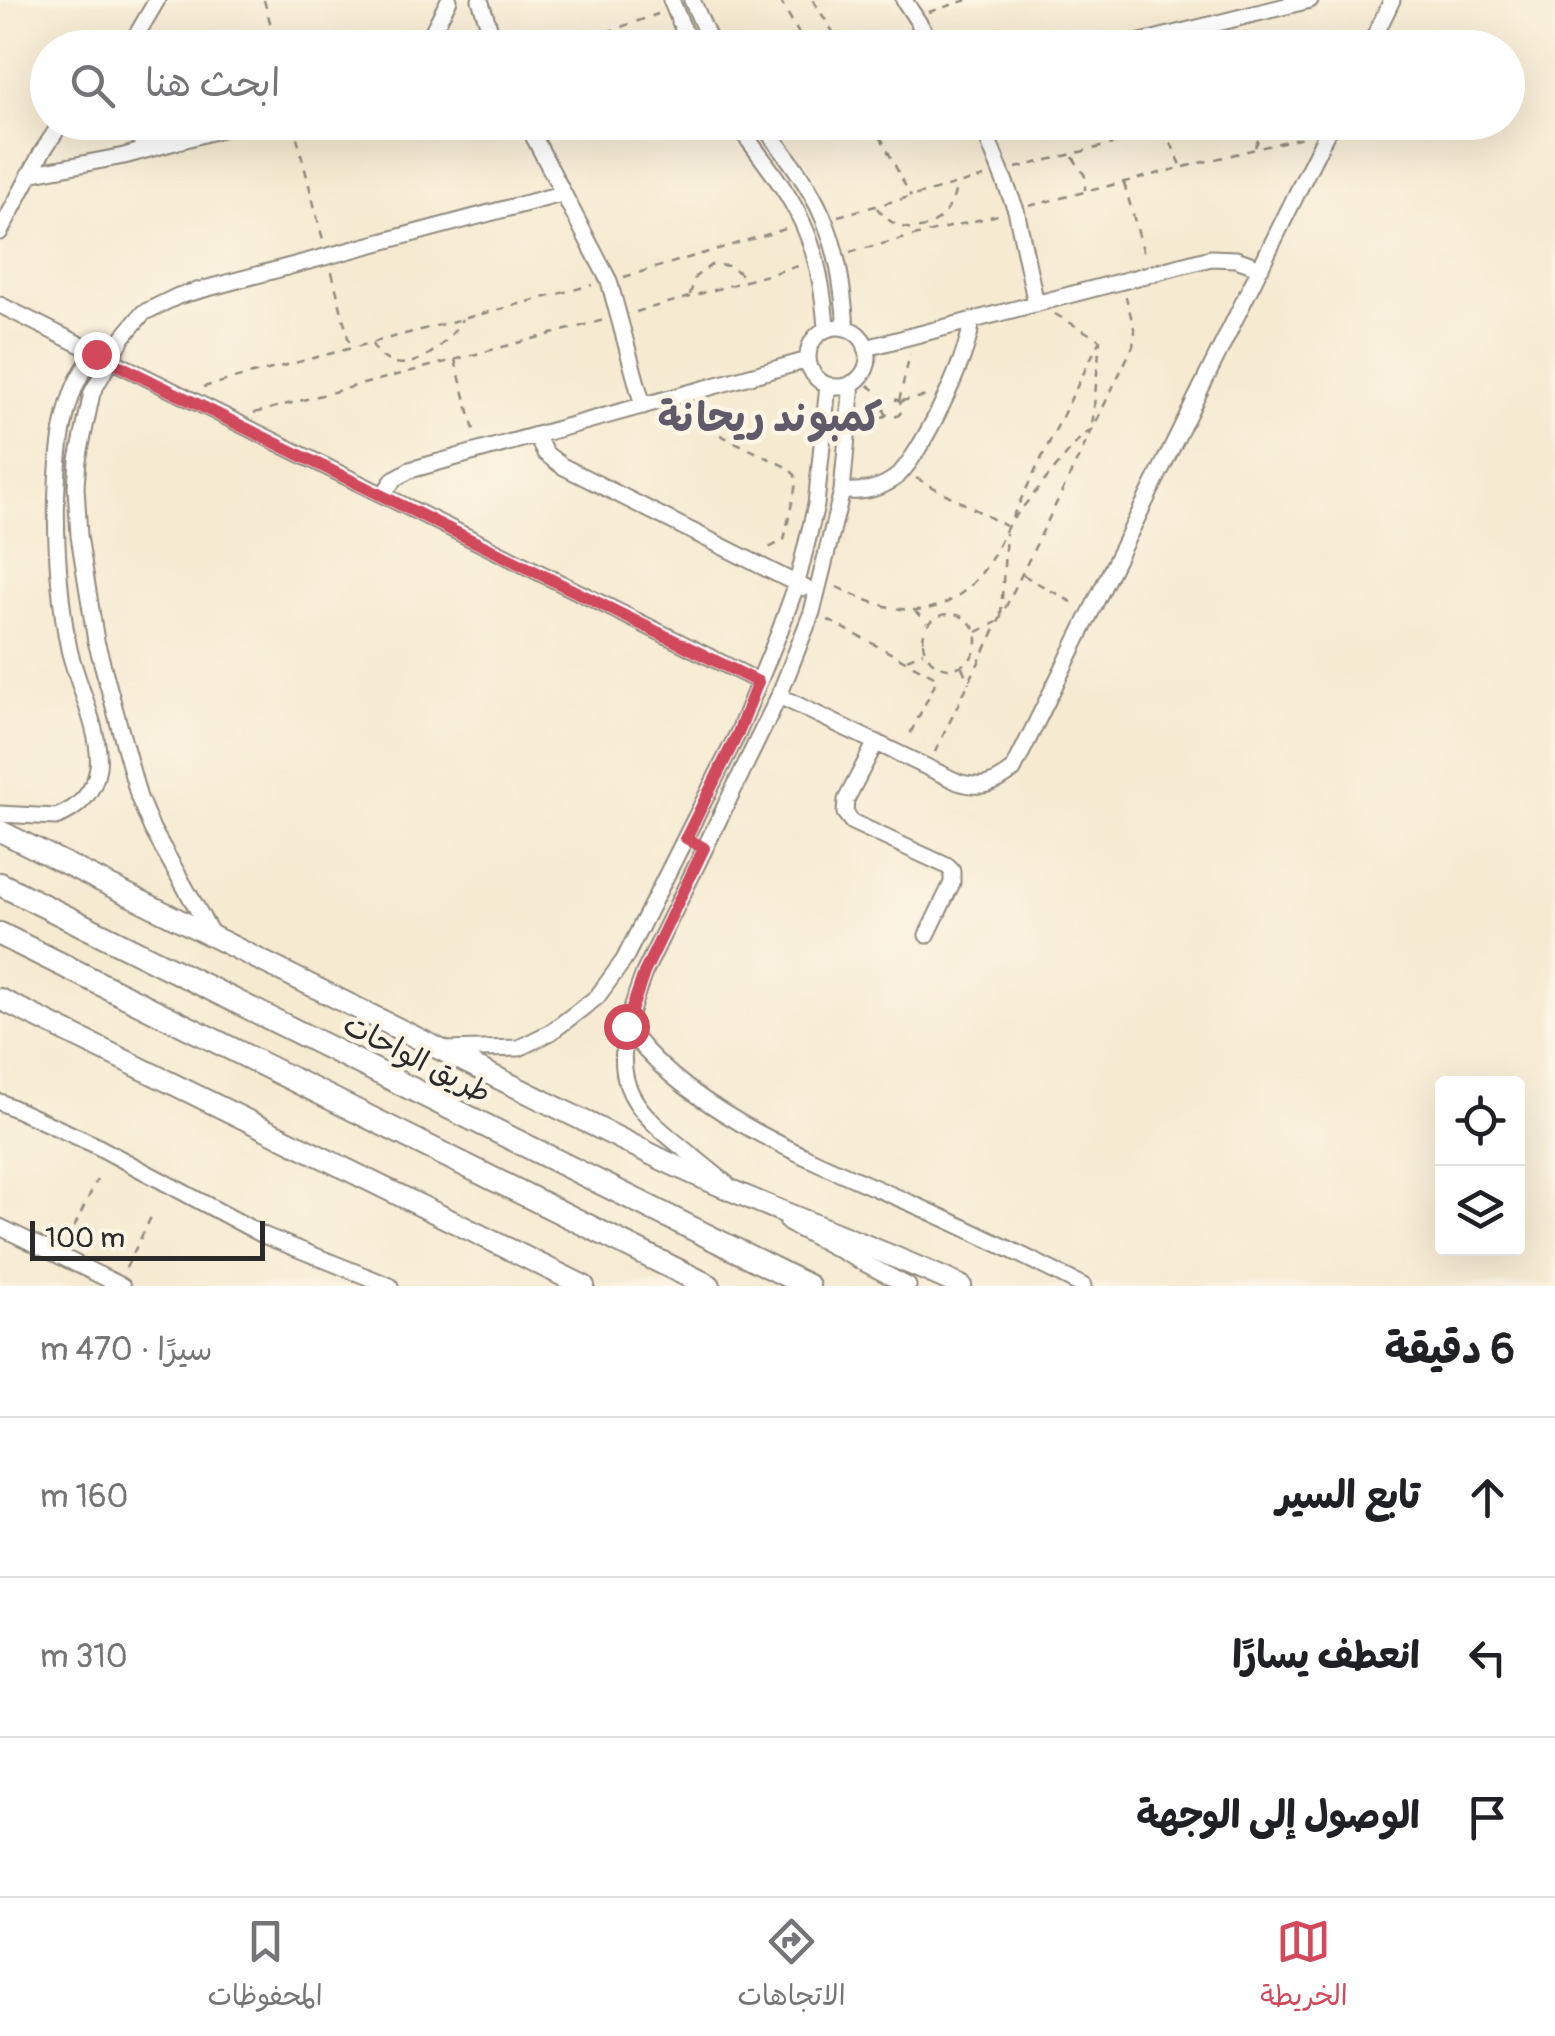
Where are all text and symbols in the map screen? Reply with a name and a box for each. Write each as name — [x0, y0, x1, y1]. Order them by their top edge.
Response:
search box — [30, 30, 1525, 140]
icon: search — [65, 58, 120, 113]
text: ابحث هنا — [145, 60, 280, 108]
route end — [74, 332, 120, 378]
district label: كمبوند ريحانة — [658, 394, 883, 443]
route start — [604, 1004, 650, 1050]
street label: طريق الواحات — [337, 1006, 497, 1112]
map controls — [1435, 1076, 1525, 1256]
button: locate — [1435, 1076, 1525, 1166]
button: layers — [1435, 1166, 1525, 1256]
scale bar — [30, 1216, 265, 1260]
text: 100 m — [45, 1221, 125, 1256]
text: 6 دقيقة — [1385, 1324, 1515, 1376]
text: سيرًا · 470 m — [40, 1330, 213, 1370]
icon: ahead — [1460, 1470, 1515, 1525]
text: تابع السير — [1276, 1472, 1420, 1520]
text: 160 m — [40, 1477, 128, 1517]
icon: left — [1460, 1630, 1515, 1685]
text: انعطف يسارًا — [1232, 1632, 1420, 1680]
text: 310 m — [40, 1637, 128, 1677]
icon: arrive — [1460, 1790, 1515, 1845]
text: الوصول إلى الوجهة — [1136, 1792, 1420, 1840]
tab: المحفوظات — [207, 1914, 323, 2020]
tab: الاتجاهات — [737, 1914, 846, 2020]
tab: الخريطة — [1260, 1914, 1348, 2020]

